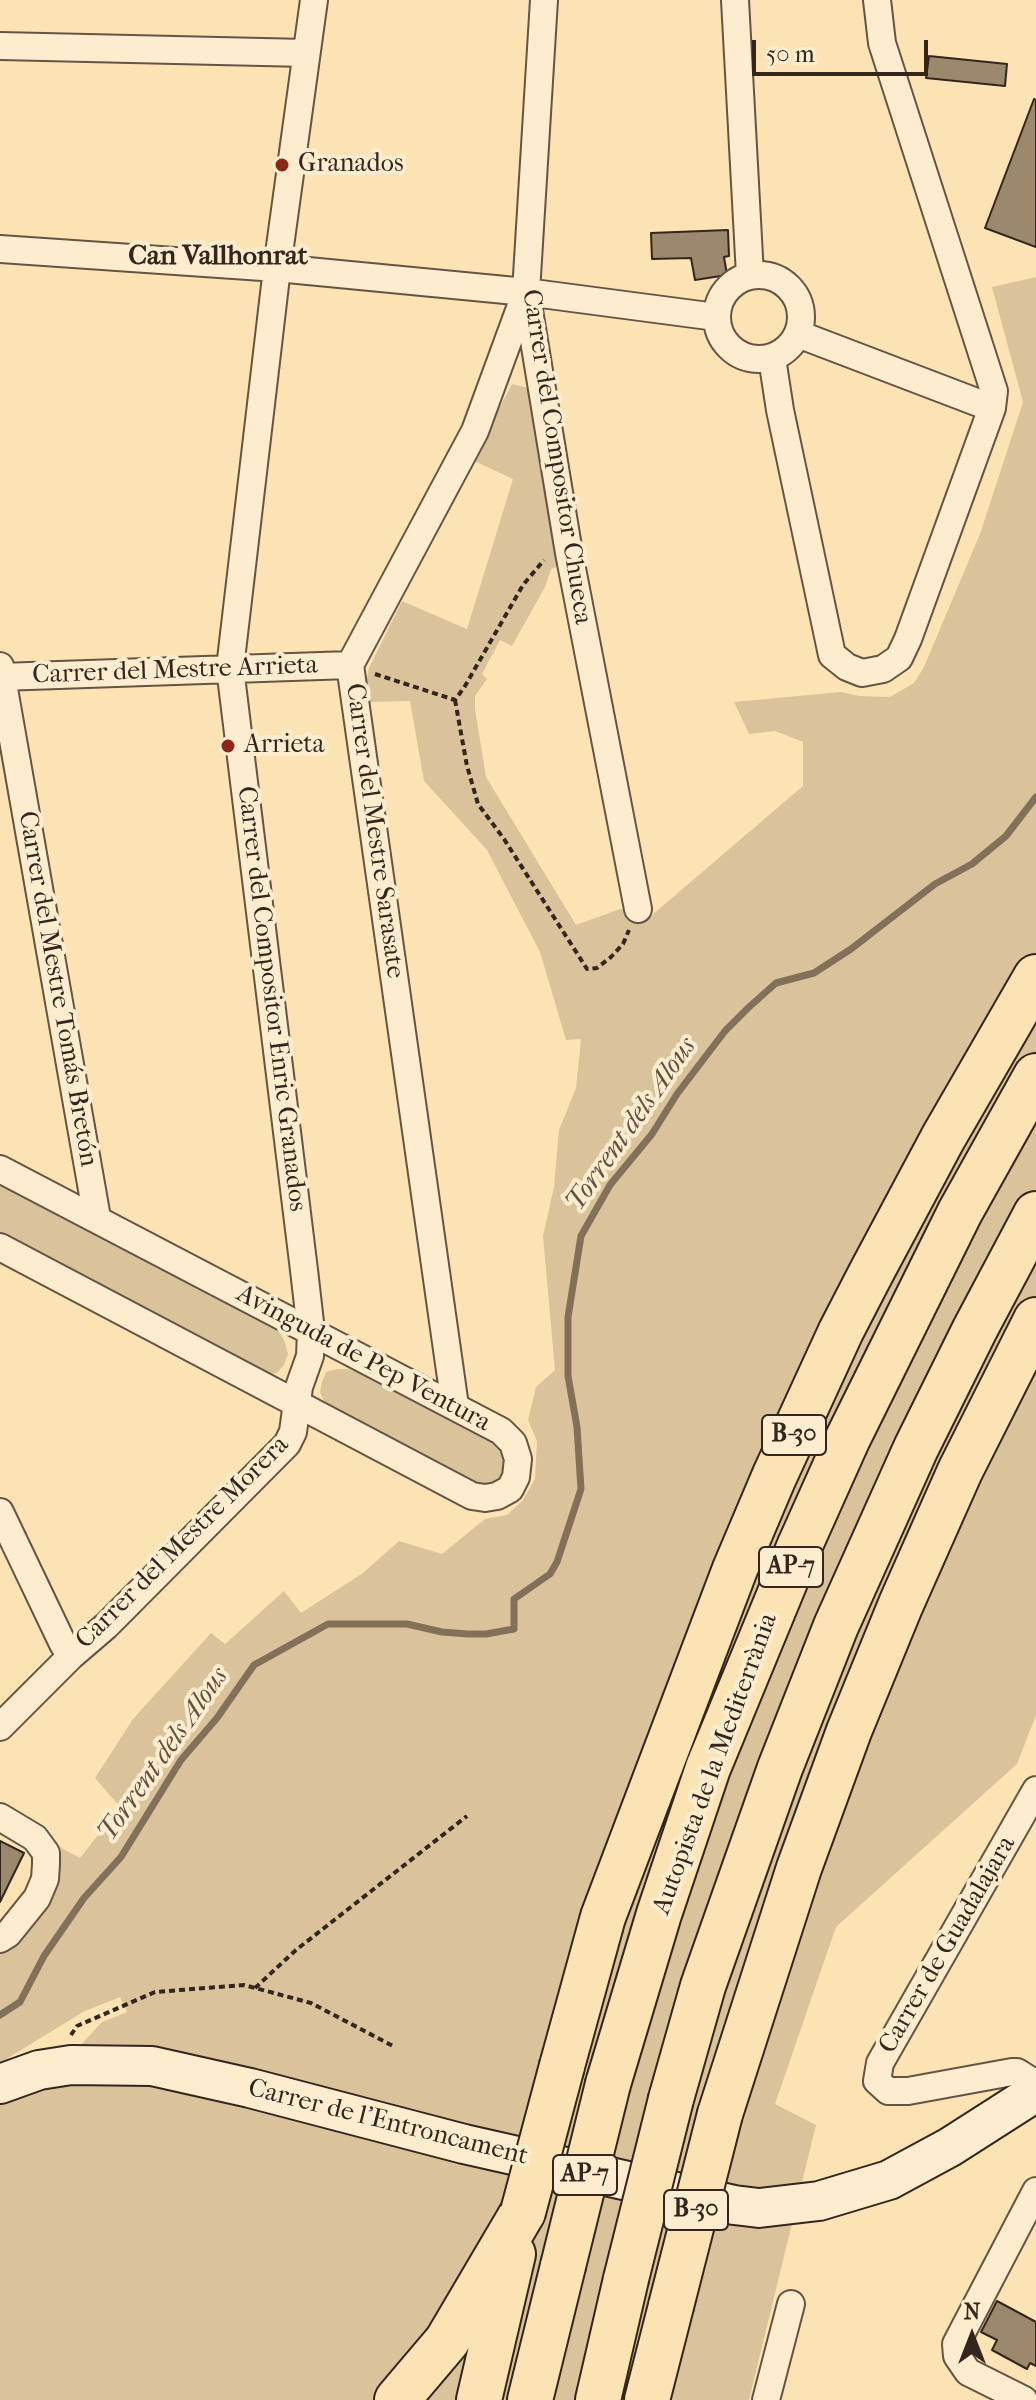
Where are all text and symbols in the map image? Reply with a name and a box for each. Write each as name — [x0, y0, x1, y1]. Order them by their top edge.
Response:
scale bar — [756, 24, 932, 74]
text: 50 m — [766, 40, 815, 68]
place label: Granados — [298, 149, 404, 181]
marker: Granados — [273, 156, 291, 174]
district label: Can Vallhonrat — [128, 240, 308, 274]
street label: Carrer del Compositor Chueca — [514, 287, 598, 627]
street label: Carrer del Mestre Arrieta — [32, 650, 318, 692]
street label: Carrer del Mestre Sarasate — [338, 682, 410, 980]
place label: Arrieta — [244, 730, 325, 762]
marker: Arrieta — [219, 737, 237, 755]
street label: Carrer del Compositor Enric Granados — [229, 785, 313, 1213]
street label: Carrer del Mestre Tomás Bretón — [10, 809, 104, 1169]
water label: Torrent dels Alous — [560, 1032, 704, 1218]
street label: Avinguda de Pep Ventura — [231, 1279, 495, 1439]
road number: B-30 — [762, 1415, 826, 1455]
street label: Carrer del Mestre Morera — [70, 1430, 296, 1656]
road number: AP-7 — [759, 1547, 823, 1587]
street label: Autopista de la Mediterrània — [647, 1609, 785, 1919]
water label: Torrent dels Alous — [92, 1662, 236, 1848]
street label: Carrer de Guadalajara — [873, 1831, 1023, 2059]
street label: Carrer de l'Entroncament — [245, 2073, 531, 2173]
road number: AP-7 — [553, 2155, 617, 2195]
road number: B-30 — [664, 2190, 728, 2230]
north arrow — [932, 2296, 1012, 2376]
text: N — [964, 2299, 980, 2325]

